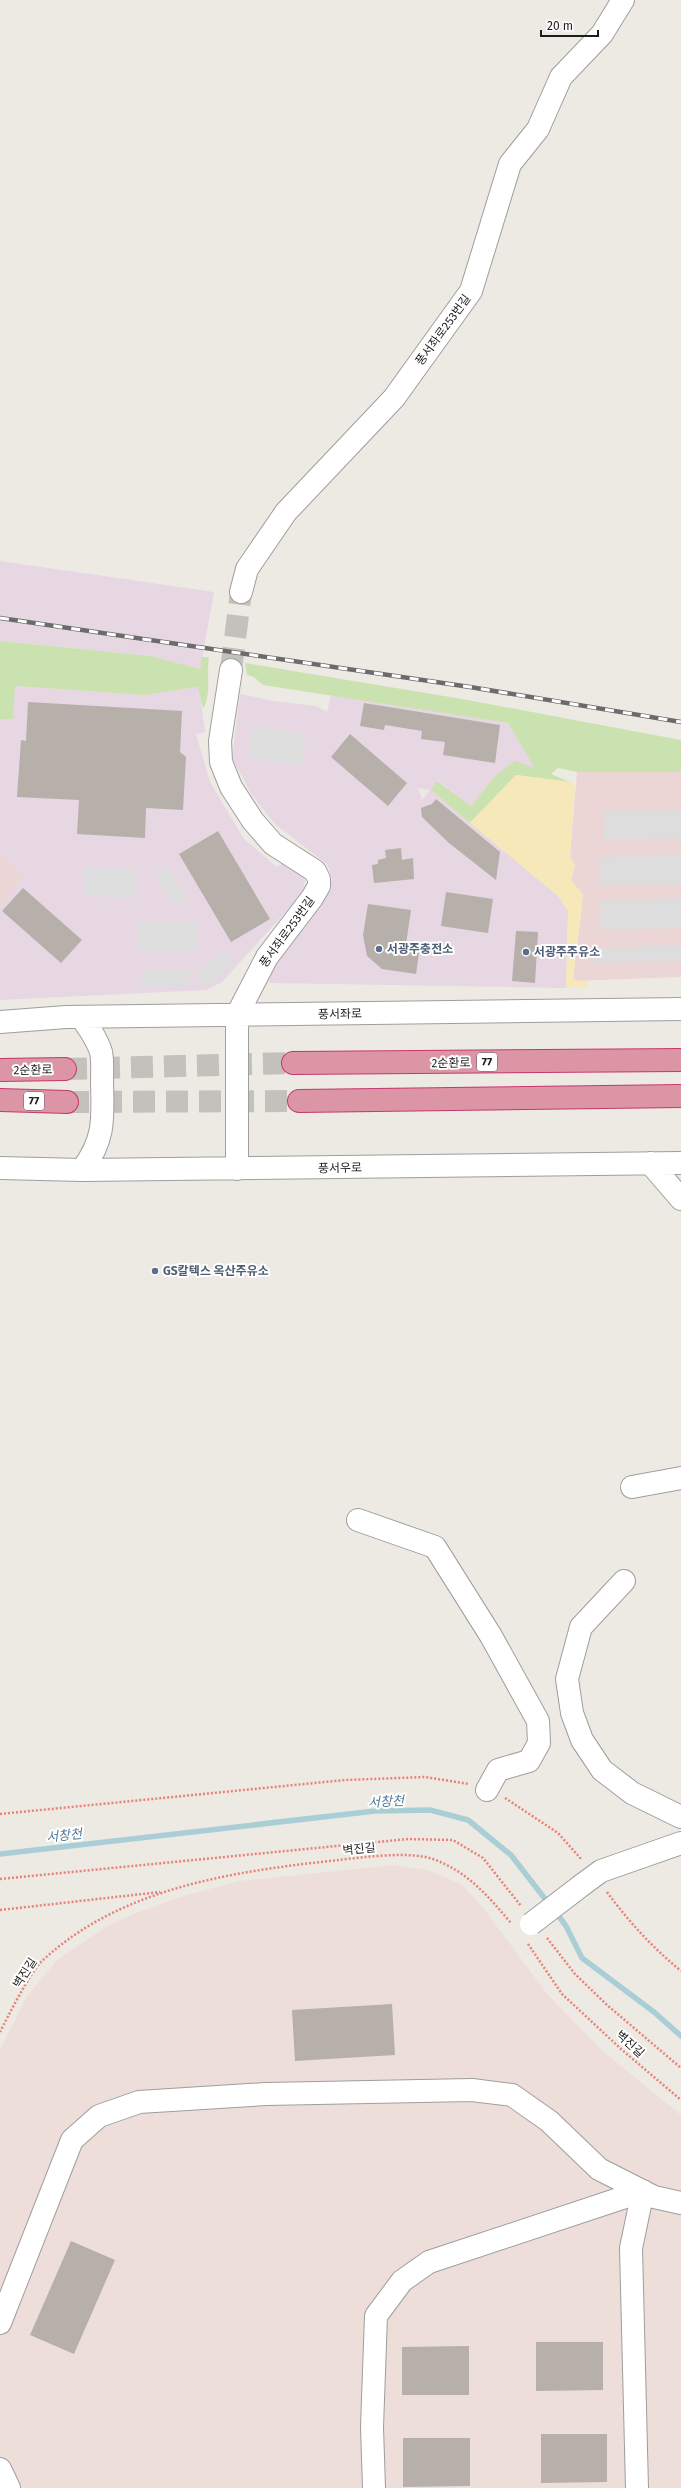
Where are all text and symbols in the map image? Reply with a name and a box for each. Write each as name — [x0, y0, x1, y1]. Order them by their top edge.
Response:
scale bar — [541, 12, 598, 38]
text: 20 m — [547, 19, 573, 33]
street label: 풍서좌로253번길 — [413, 292, 473, 368]
street label: 풍서좌로253번길 — [257, 894, 317, 970]
place label: 서광주충전소 — [387, 942, 453, 956]
marker: 서광주충전소 — [374, 944, 384, 954]
place label: 서광주주유소 — [534, 945, 600, 959]
marker: 서광주주유소 — [521, 947, 531, 957]
street label: 풍서좌로 — [318, 1007, 362, 1021]
road number: 77 — [477, 1053, 497, 1071]
street label: 2순환로 — [431, 1056, 471, 1070]
street label: 2순환로 — [13, 1063, 53, 1077]
road number: 77 — [24, 1092, 44, 1110]
street label: 풍서우로 — [318, 1161, 362, 1175]
place label: GS칼텍스 옥산주유소 — [163, 1264, 269, 1278]
marker: GS칼텍스 옥산주유소 — [150, 1266, 160, 1276]
water label: 서창천 — [368, 1793, 405, 1810]
water label: 서창천 — [45, 1826, 84, 1845]
street label: 벽진길 — [342, 1840, 376, 1858]
street label: 벽진길 — [10, 1955, 40, 1991]
street label: 벽진길 — [613, 2028, 647, 2060]

